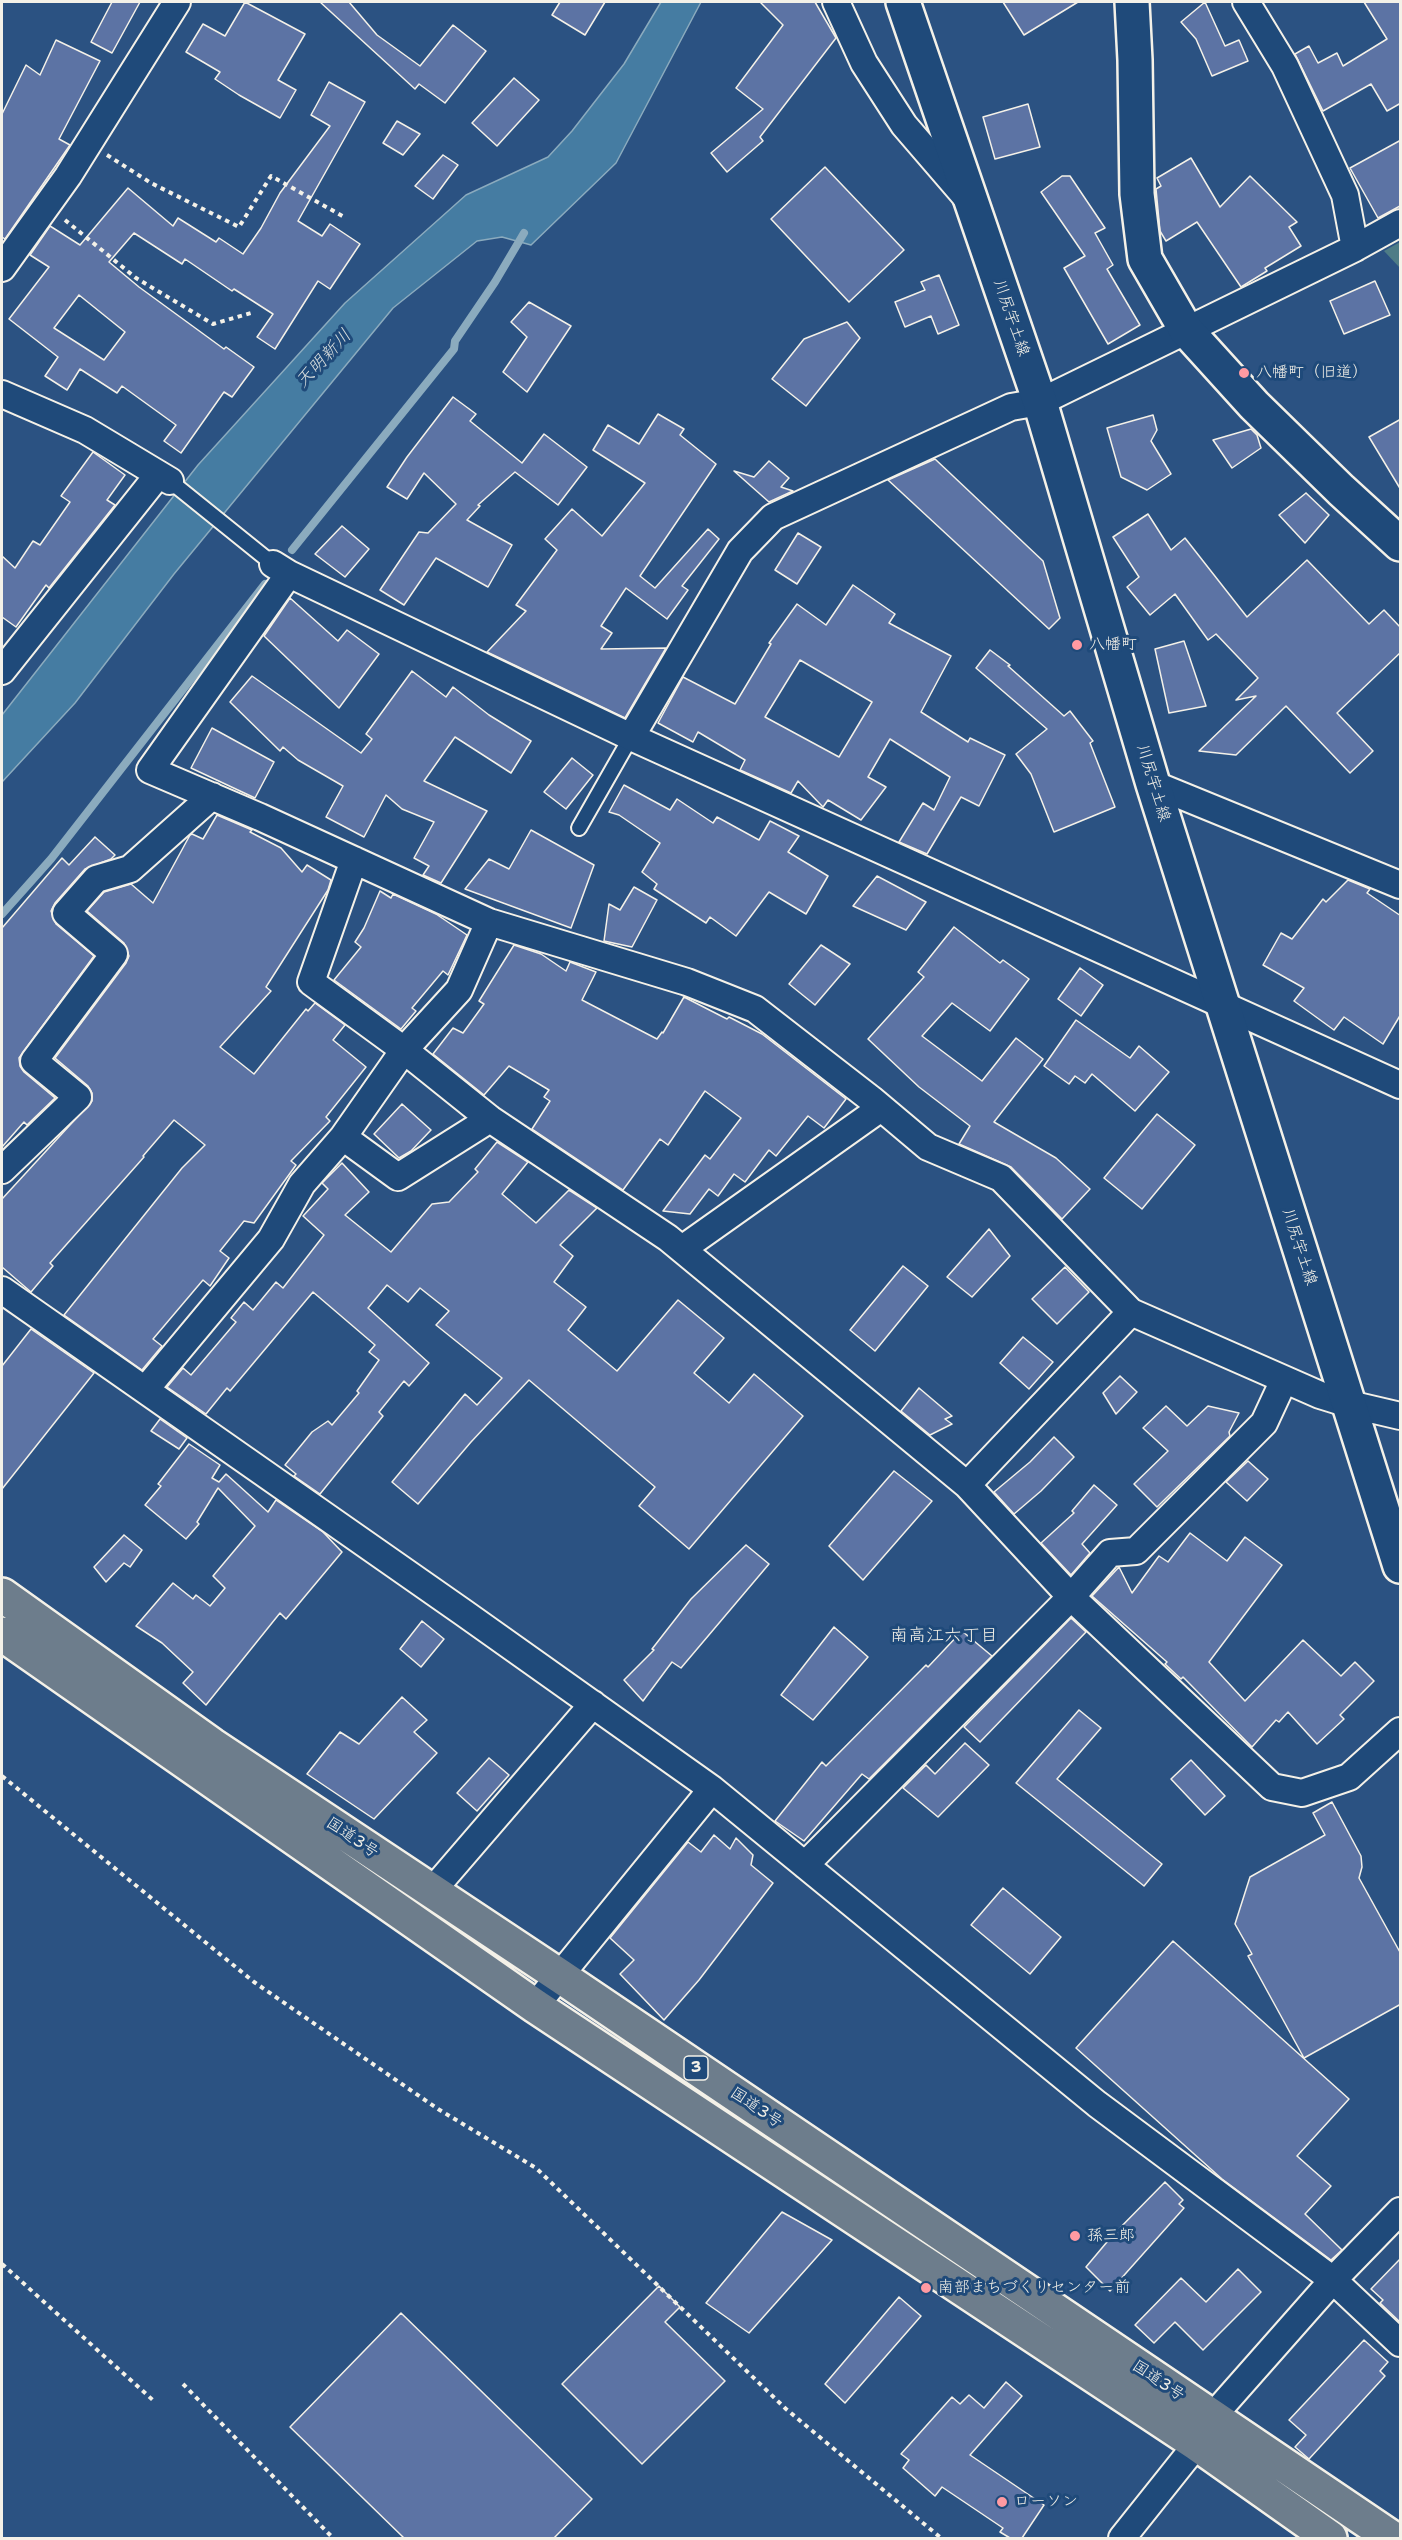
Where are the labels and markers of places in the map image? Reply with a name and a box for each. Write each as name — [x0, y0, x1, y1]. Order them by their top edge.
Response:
place label: 八幡町（旧道） — [1256, 363, 1368, 383]
marker: 八幡町（旧道） — [1237, 366, 1251, 380]
place label: 八幡町 — [1089, 635, 1137, 655]
marker: 八幡町 — [1070, 638, 1084, 652]
place label: 孫三郎 — [1087, 2226, 1135, 2246]
marker: 孫三郎 — [1068, 2229, 1082, 2243]
place label: 南部まちづくりセンター前 — [938, 2278, 1130, 2298]
marker: 南部まちづくりセンター前 — [919, 2281, 933, 2295]
place label: ローソン — [1014, 2492, 1078, 2512]
marker: ローソン — [995, 2495, 1009, 2509]

